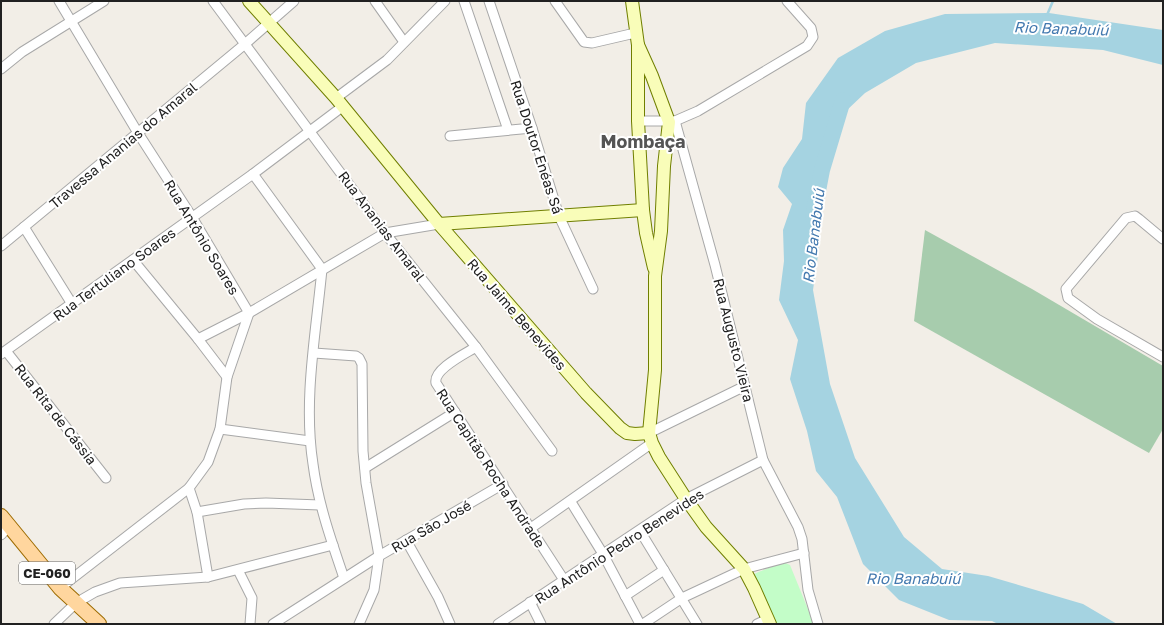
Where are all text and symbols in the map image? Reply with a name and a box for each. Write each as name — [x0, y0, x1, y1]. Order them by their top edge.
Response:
water label: Rio Banabuiú — [1013, 17, 1111, 39]
street label: Travessa Ananias do Amaral — [46, 78, 200, 212]
street label: Rua Doutor Enéas Sá — [507, 78, 567, 216]
district label: Mombaça — [601, 130, 685, 152]
street label: Rua Ananias Amaral — [335, 168, 429, 284]
street label: Rua Antônio Soares — [161, 176, 243, 298]
water label: Rio Banabuiú — [798, 186, 828, 284]
street label: Rua Tertuliano Soares — [49, 224, 179, 324]
street label: Rua Jaime Benevides — [464, 255, 570, 373]
street label: Rua Augusto Vieira — [710, 276, 758, 404]
street label: Rua Rita de Cássia — [11, 360, 101, 468]
street label: Rua Capitão Rocha Andrade — [433, 385, 549, 551]
street label: Rua Antônio Pedro Benevides — [531, 485, 707, 607]
street label: Rua São José — [388, 496, 474, 556]
road number: CE-060 — [19, 562, 75, 584]
water label: Rio Banabuiú — [866, 569, 962, 587]

